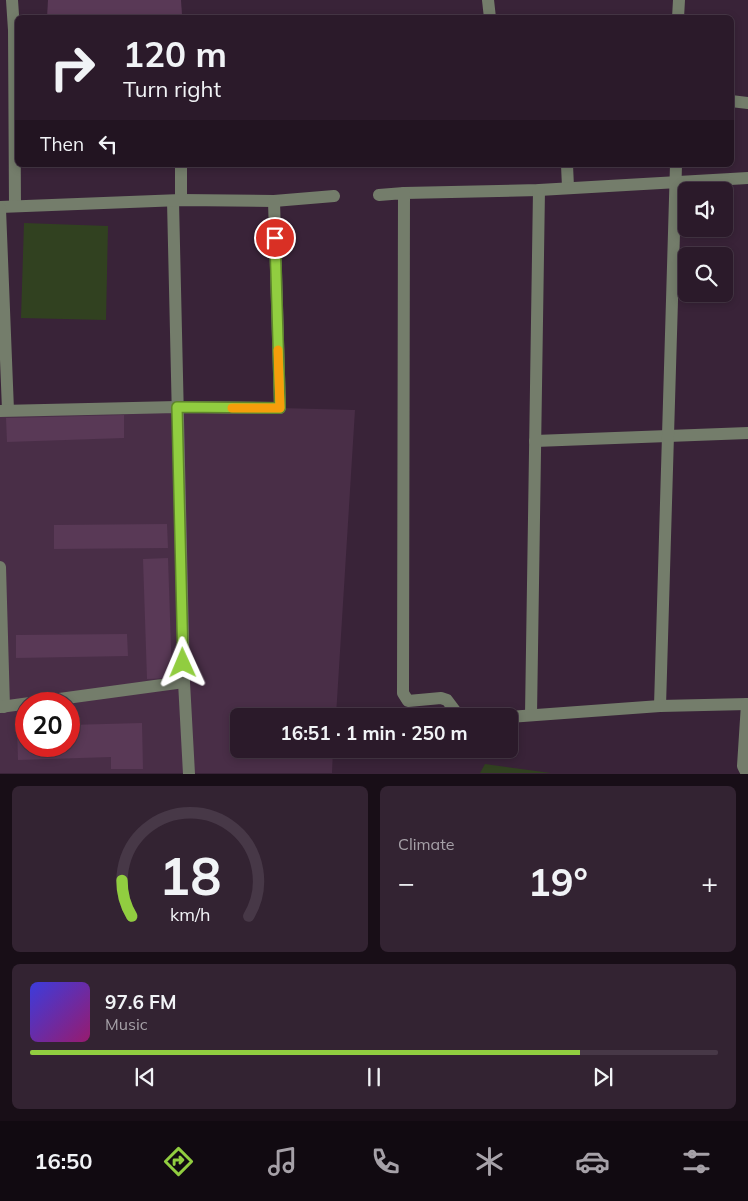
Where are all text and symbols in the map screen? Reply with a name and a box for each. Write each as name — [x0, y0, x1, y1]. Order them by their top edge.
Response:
text: 120 m — [123, 32, 227, 76]
icon: right — [40, 35, 105, 100]
text: Turn right — [123, 75, 221, 103]
icon: left — [94, 130, 122, 158]
text: Then — [40, 132, 84, 156]
map controls — [678, 182, 733, 302]
button: sound — [678, 182, 733, 237]
pin — [254, 217, 296, 259]
icon: arrive — [261, 224, 289, 252]
button: search — [678, 247, 733, 302]
position arrow — [156, 636, 208, 688]
speed limit sign: 20 — [15, 692, 80, 757]
text: 16:51 · 1 min · 250 m — [280, 721, 468, 745]
text: Climate — [398, 834, 454, 854]
text: 18 — [159, 843, 221, 908]
text: 19° — [528, 858, 588, 906]
text: − — [398, 865, 415, 900]
text: + — [701, 865, 718, 900]
text: km/h — [170, 903, 210, 925]
text: 97.6 FM — [105, 990, 177, 1014]
text: Music — [105, 1014, 148, 1034]
icon: previous — [131, 1063, 159, 1091]
icon: pause — [360, 1063, 388, 1091]
icon: next — [589, 1063, 617, 1091]
icon: directions — [161, 1144, 196, 1179]
icon: music — [265, 1144, 300, 1179]
icon: phone — [368, 1144, 403, 1179]
icon: climate — [472, 1144, 507, 1179]
icon: car — [575, 1144, 610, 1179]
icon: filters — [679, 1144, 714, 1179]
text: 16:50 — [34, 1147, 93, 1175]

